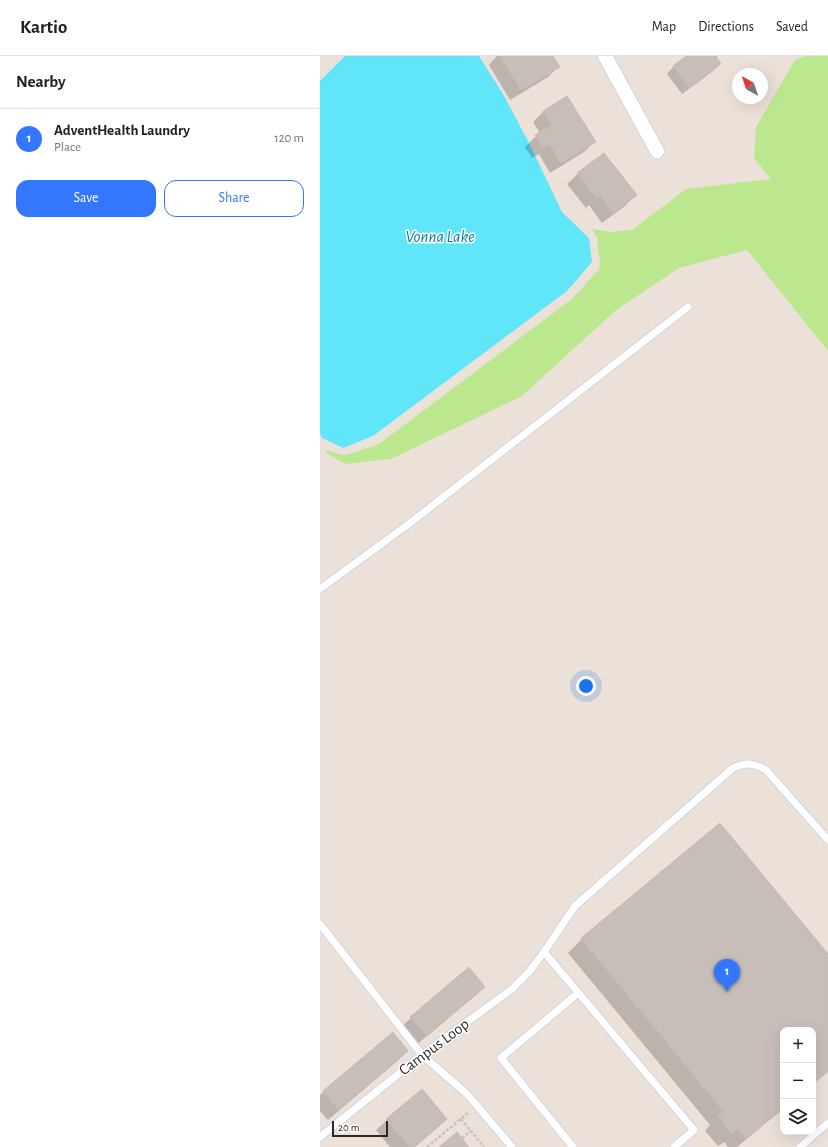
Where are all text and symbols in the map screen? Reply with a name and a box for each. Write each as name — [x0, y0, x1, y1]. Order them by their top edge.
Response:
text: Kartio — [20, 18, 67, 37]
text: Map — [652, 20, 676, 34]
text: Directions — [698, 20, 754, 34]
text: Saved — [776, 20, 808, 34]
north arrow — [732, 68, 768, 104]
text: Nearby — [16, 73, 66, 90]
text: AdventHealth Laundry — [54, 123, 190, 138]
text: 1 — [27, 132, 31, 145]
text: 120 m — [274, 132, 304, 145]
text: Place — [54, 141, 81, 154]
button: Save — [16, 180, 156, 217]
button: Share — [164, 180, 304, 217]
water label: Vonna Lake — [405, 228, 475, 245]
your location — [576, 676, 596, 696]
pin: 1 — [714, 959, 740, 992]
street label: Campus Loop — [396, 1015, 472, 1079]
map controls — [780, 1027, 816, 1135]
button: + — [780, 1027, 816, 1063]
button: − — [780, 1063, 816, 1099]
button: layers — [780, 1099, 816, 1135]
scale bar — [332, 1119, 388, 1138]
text: 20 m — [338, 1122, 359, 1133]

